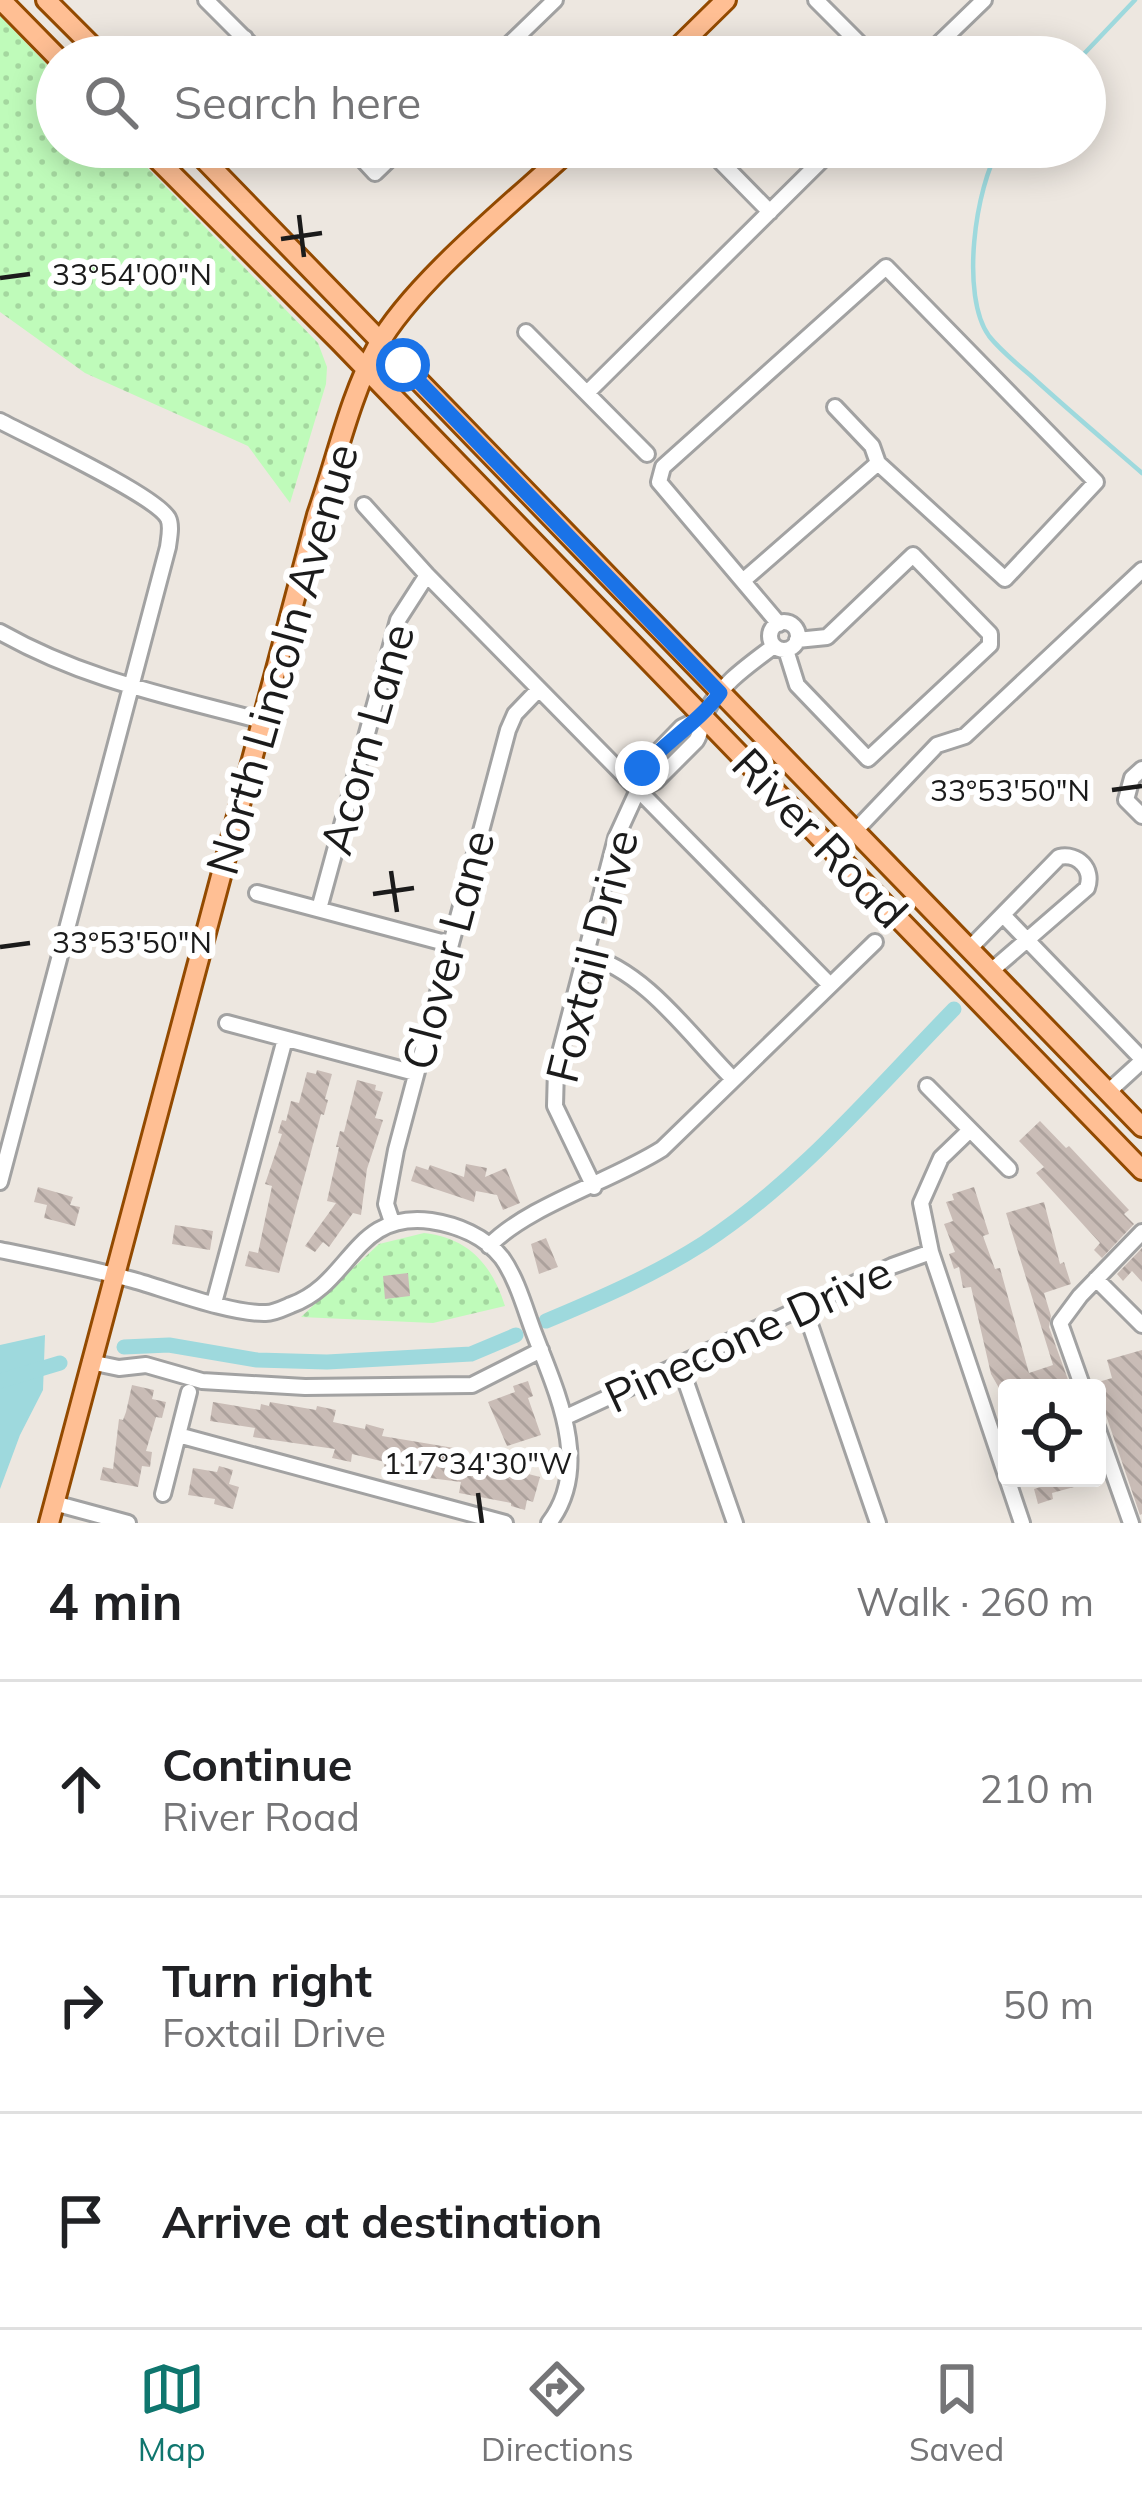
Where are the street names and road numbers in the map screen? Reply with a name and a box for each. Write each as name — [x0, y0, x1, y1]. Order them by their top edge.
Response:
street label: North Lincoln Avenue — [193, 437, 369, 881]
street label: Acorn Lane — [306, 617, 426, 860]
street label: River Road — [721, 736, 920, 939]
street label: Clover Lane — [388, 824, 506, 1075]
street label: Foxtail Drive — [533, 824, 649, 1088]
street label: Pinecone Drive — [595, 1242, 900, 1424]

